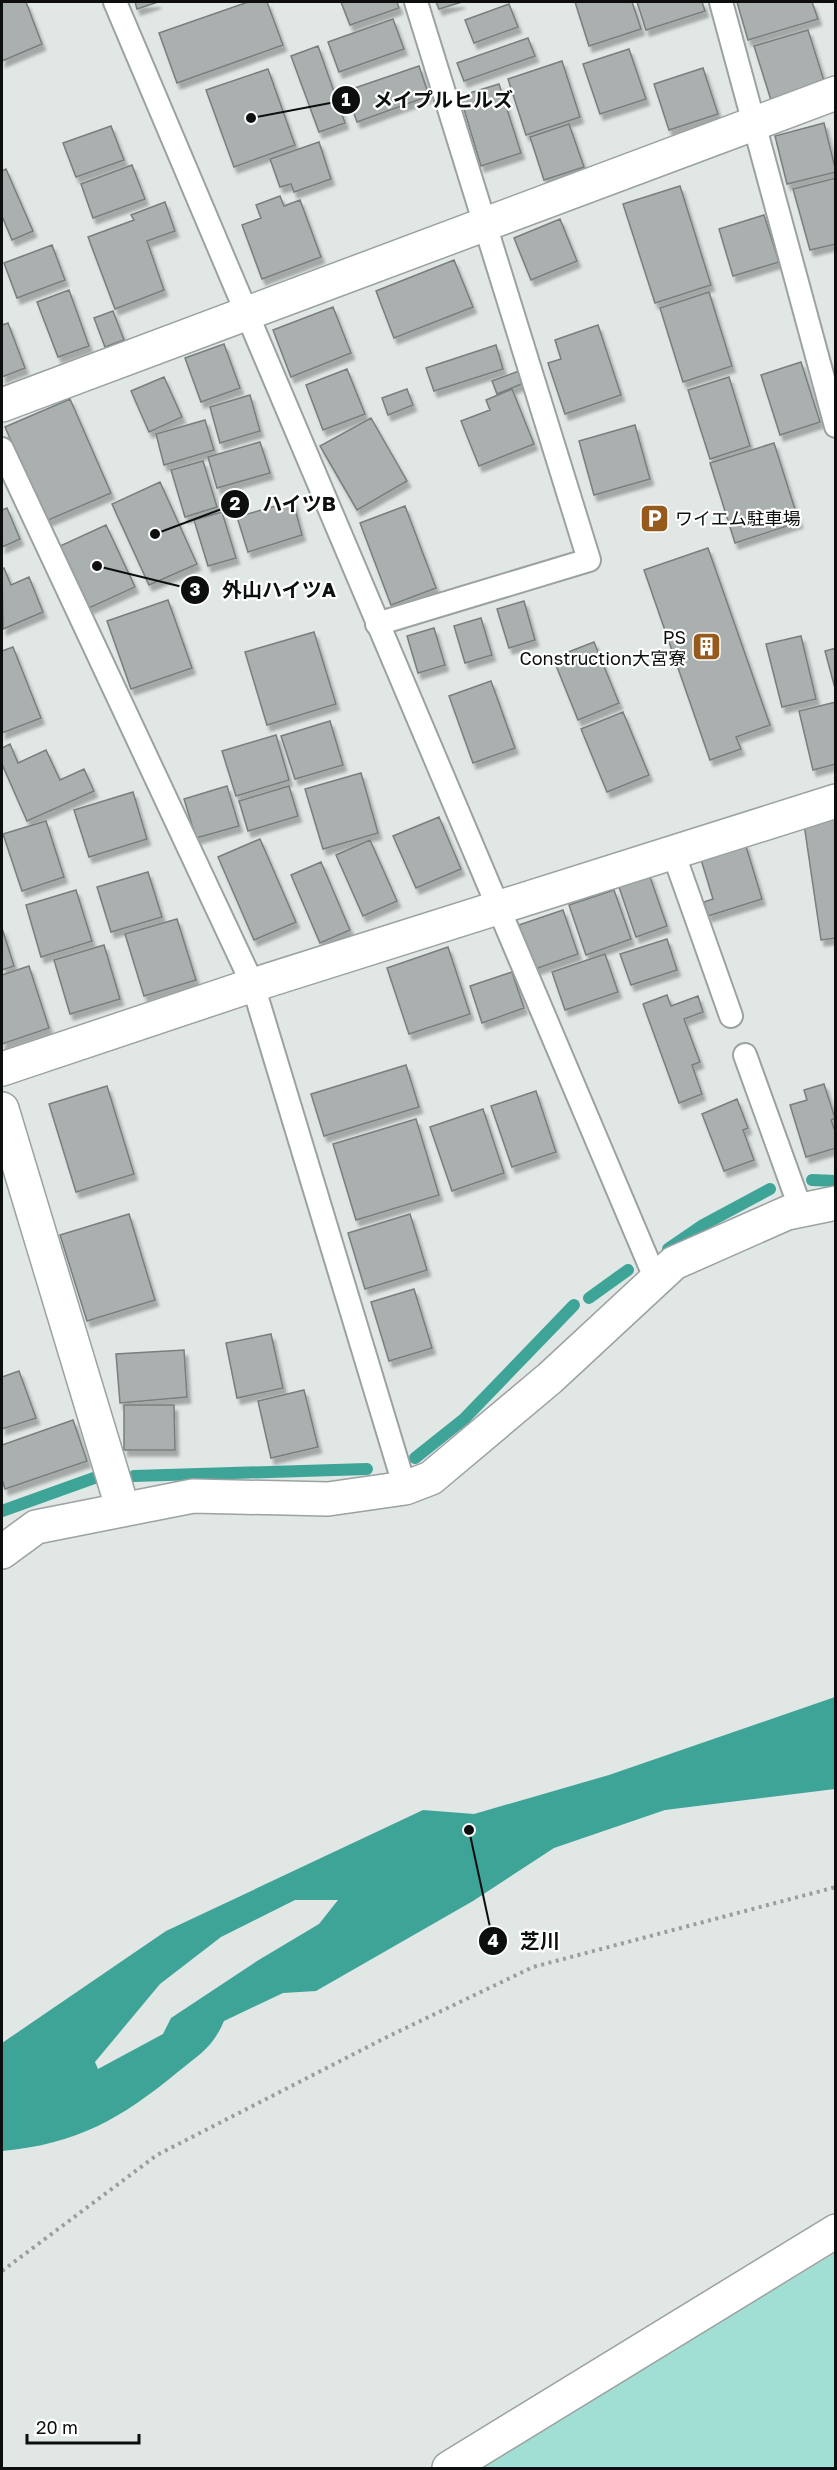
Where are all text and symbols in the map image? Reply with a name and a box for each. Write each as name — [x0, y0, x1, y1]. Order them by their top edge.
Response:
callout: メイプルヒルズ — [331, 81, 525, 119]
text: メイプルヒルズ — [373, 87, 513, 111]
text: 1 — [341, 88, 351, 110]
callout: ハイツB — [220, 485, 348, 523]
text: ハイツB — [262, 491, 336, 515]
text: 2 — [230, 492, 241, 514]
parking icon: ワイエム駐車場 — [638, 502, 670, 534]
place label: ワイエム駐車場 — [675, 507, 801, 529]
callout: 外山ハイツA — [180, 571, 348, 609]
text: 外山ハイツA — [222, 577, 336, 601]
text: 3 — [190, 578, 201, 600]
place label: PS Construction大宮寮 — [520, 626, 686, 669]
building icon: PS Construction大宮寮 — [691, 631, 723, 663]
callout: 芝川 — [478, 1922, 572, 1960]
text: 芝川 — [520, 1928, 560, 1952]
text: 4 — [487, 1929, 499, 1951]
scale bar — [27, 2407, 140, 2445]
text: 20 m — [36, 2416, 78, 2438]

